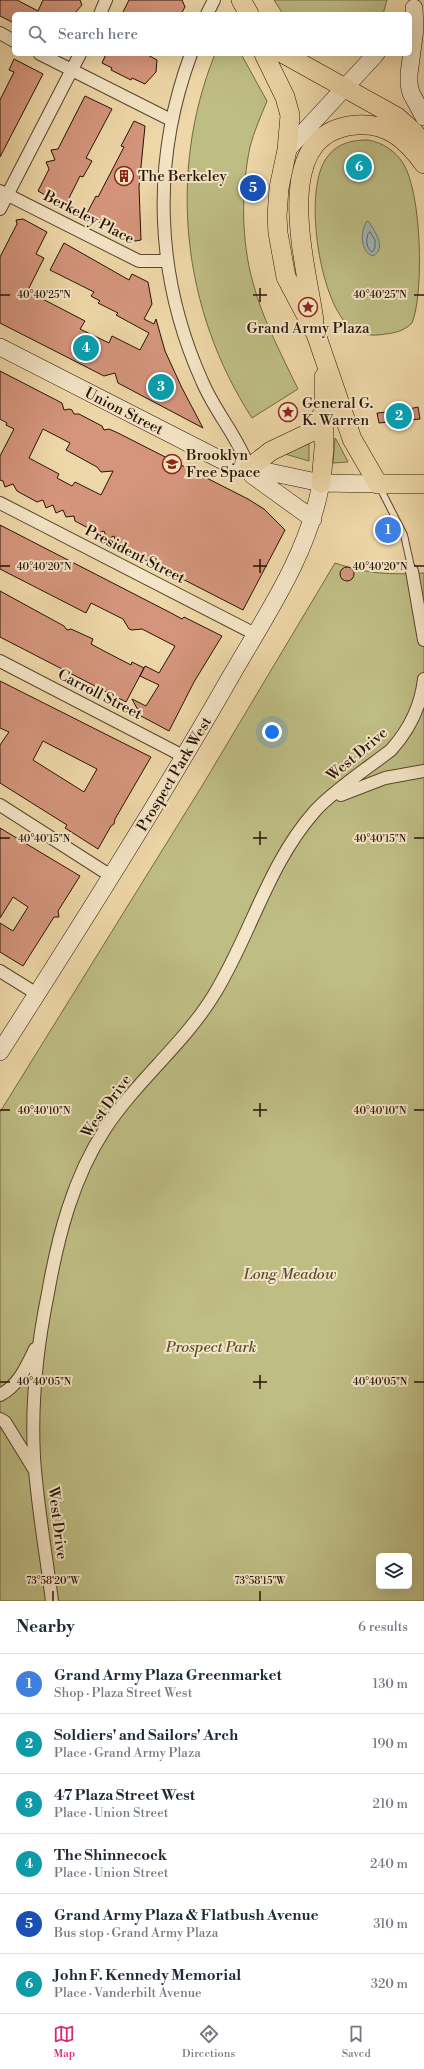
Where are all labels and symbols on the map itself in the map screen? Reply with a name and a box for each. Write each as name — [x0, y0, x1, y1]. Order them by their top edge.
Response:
pin: 6 — [346, 152, 372, 182]
building icon: The Berkeley — [113, 165, 135, 187]
place label: The Berkeley — [138, 167, 228, 186]
pin: 5 — [240, 173, 266, 203]
street label: Berkeley Place — [39, 186, 137, 248]
text: 40°40'25"N — [17, 289, 71, 301]
text: 40°40'25"N — [353, 289, 407, 301]
place icon: Grand Army Plaza — [297, 296, 319, 318]
place label: Grand Army Plaza — [246, 319, 370, 338]
pin: 4 — [73, 333, 99, 363]
pin: 3 — [148, 372, 174, 402]
street label: Union Street — [81, 384, 167, 440]
place label: General G. K. Warren — [302, 394, 373, 430]
place icon: General G. K. Warren — [277, 401, 299, 423]
pin: 2 — [386, 401, 412, 431]
place label: Brooklyn Free Space — [185, 446, 260, 482]
school or university icon: Brooklyn Free Space — [161, 453, 183, 475]
pin: 1 — [375, 515, 401, 545]
street label: President Street — [81, 521, 189, 588]
text: 40°40'20"N — [17, 561, 72, 573]
text: 40°40'20"N — [353, 561, 408, 573]
street label: Carroll Street — [54, 665, 146, 724]
street label: Prospect Park West — [133, 713, 216, 835]
your location — [262, 722, 282, 742]
street label: West Drive — [322, 723, 392, 786]
text: 40°40'15"N — [18, 833, 71, 845]
text: 40°40'15"N — [354, 833, 407, 845]
street label: West Drive — [77, 1071, 136, 1142]
text: 40°40'10"N — [17, 1105, 71, 1117]
text: 40°40'10"N — [353, 1105, 407, 1117]
park label: Long Meadow — [243, 1265, 337, 1284]
park label: Prospect Park — [165, 1338, 256, 1357]
text: 40°40'05"N — [17, 1376, 72, 1388]
text: 40°40'05"N — [353, 1376, 408, 1388]
street label: West Drive — [43, 1484, 71, 1561]
text: 73°58'20"W — [26, 1575, 81, 1587]
text: 73°58'15"W — [235, 1575, 286, 1587]

